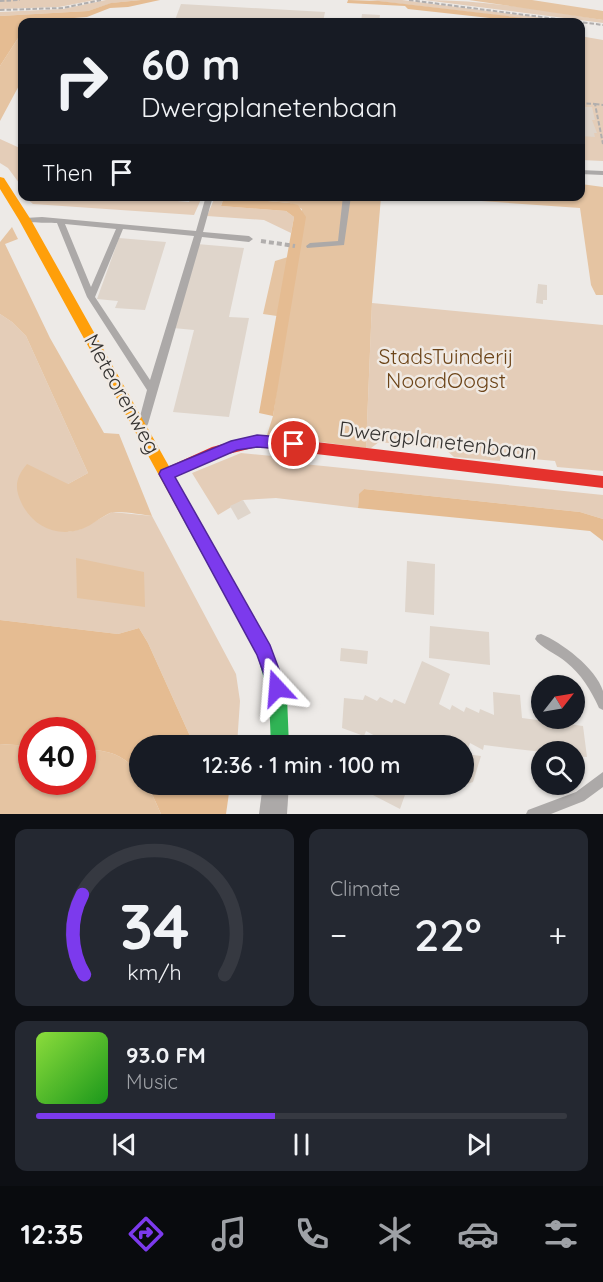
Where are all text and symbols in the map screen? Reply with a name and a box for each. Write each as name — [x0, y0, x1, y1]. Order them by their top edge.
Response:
text: 60 m — [141, 38, 241, 91]
icon: right — [42, 42, 120, 120]
text: Dwergplanetenbaan — [141, 90, 397, 124]
icon: arrive — [105, 156, 138, 189]
text: Then — [42, 159, 93, 187]
street label: Meteorenweg — [79, 329, 167, 458]
park label: StadsTuinderij NoordOogst — [379, 343, 513, 393]
street label: Dwergplanetenbaan — [338, 415, 539, 465]
pin — [268, 418, 319, 469]
icon: arrive — [277, 427, 310, 460]
position arrow — [245, 656, 309, 720]
north arrow — [531, 675, 585, 729]
map controls — [531, 675, 585, 795]
speed limit sign: 40 — [18, 717, 96, 795]
button: search — [531, 741, 585, 795]
text: 12:36 · 1 min · 100 m — [202, 751, 401, 779]
text: Climate — [330, 876, 400, 901]
text: 34 — [119, 887, 190, 965]
text: 22° — [414, 906, 482, 962]
text: − — [330, 914, 347, 955]
text: + — [548, 914, 567, 955]
text: km/h — [127, 959, 182, 985]
text: 93.0 FM — [126, 1041, 206, 1069]
text: Music — [126, 1069, 178, 1094]
icon: previous — [108, 1128, 141, 1161]
icon: pause — [285, 1128, 318, 1161]
icon: next — [462, 1128, 495, 1161]
icon: directions — [125, 1213, 167, 1255]
icon: music — [208, 1213, 250, 1255]
icon: phone — [291, 1213, 333, 1255]
icon: climate — [374, 1213, 416, 1255]
icon: car — [457, 1213, 499, 1255]
icon: filters — [540, 1213, 582, 1255]
text: 12:35 — [21, 1217, 84, 1251]

